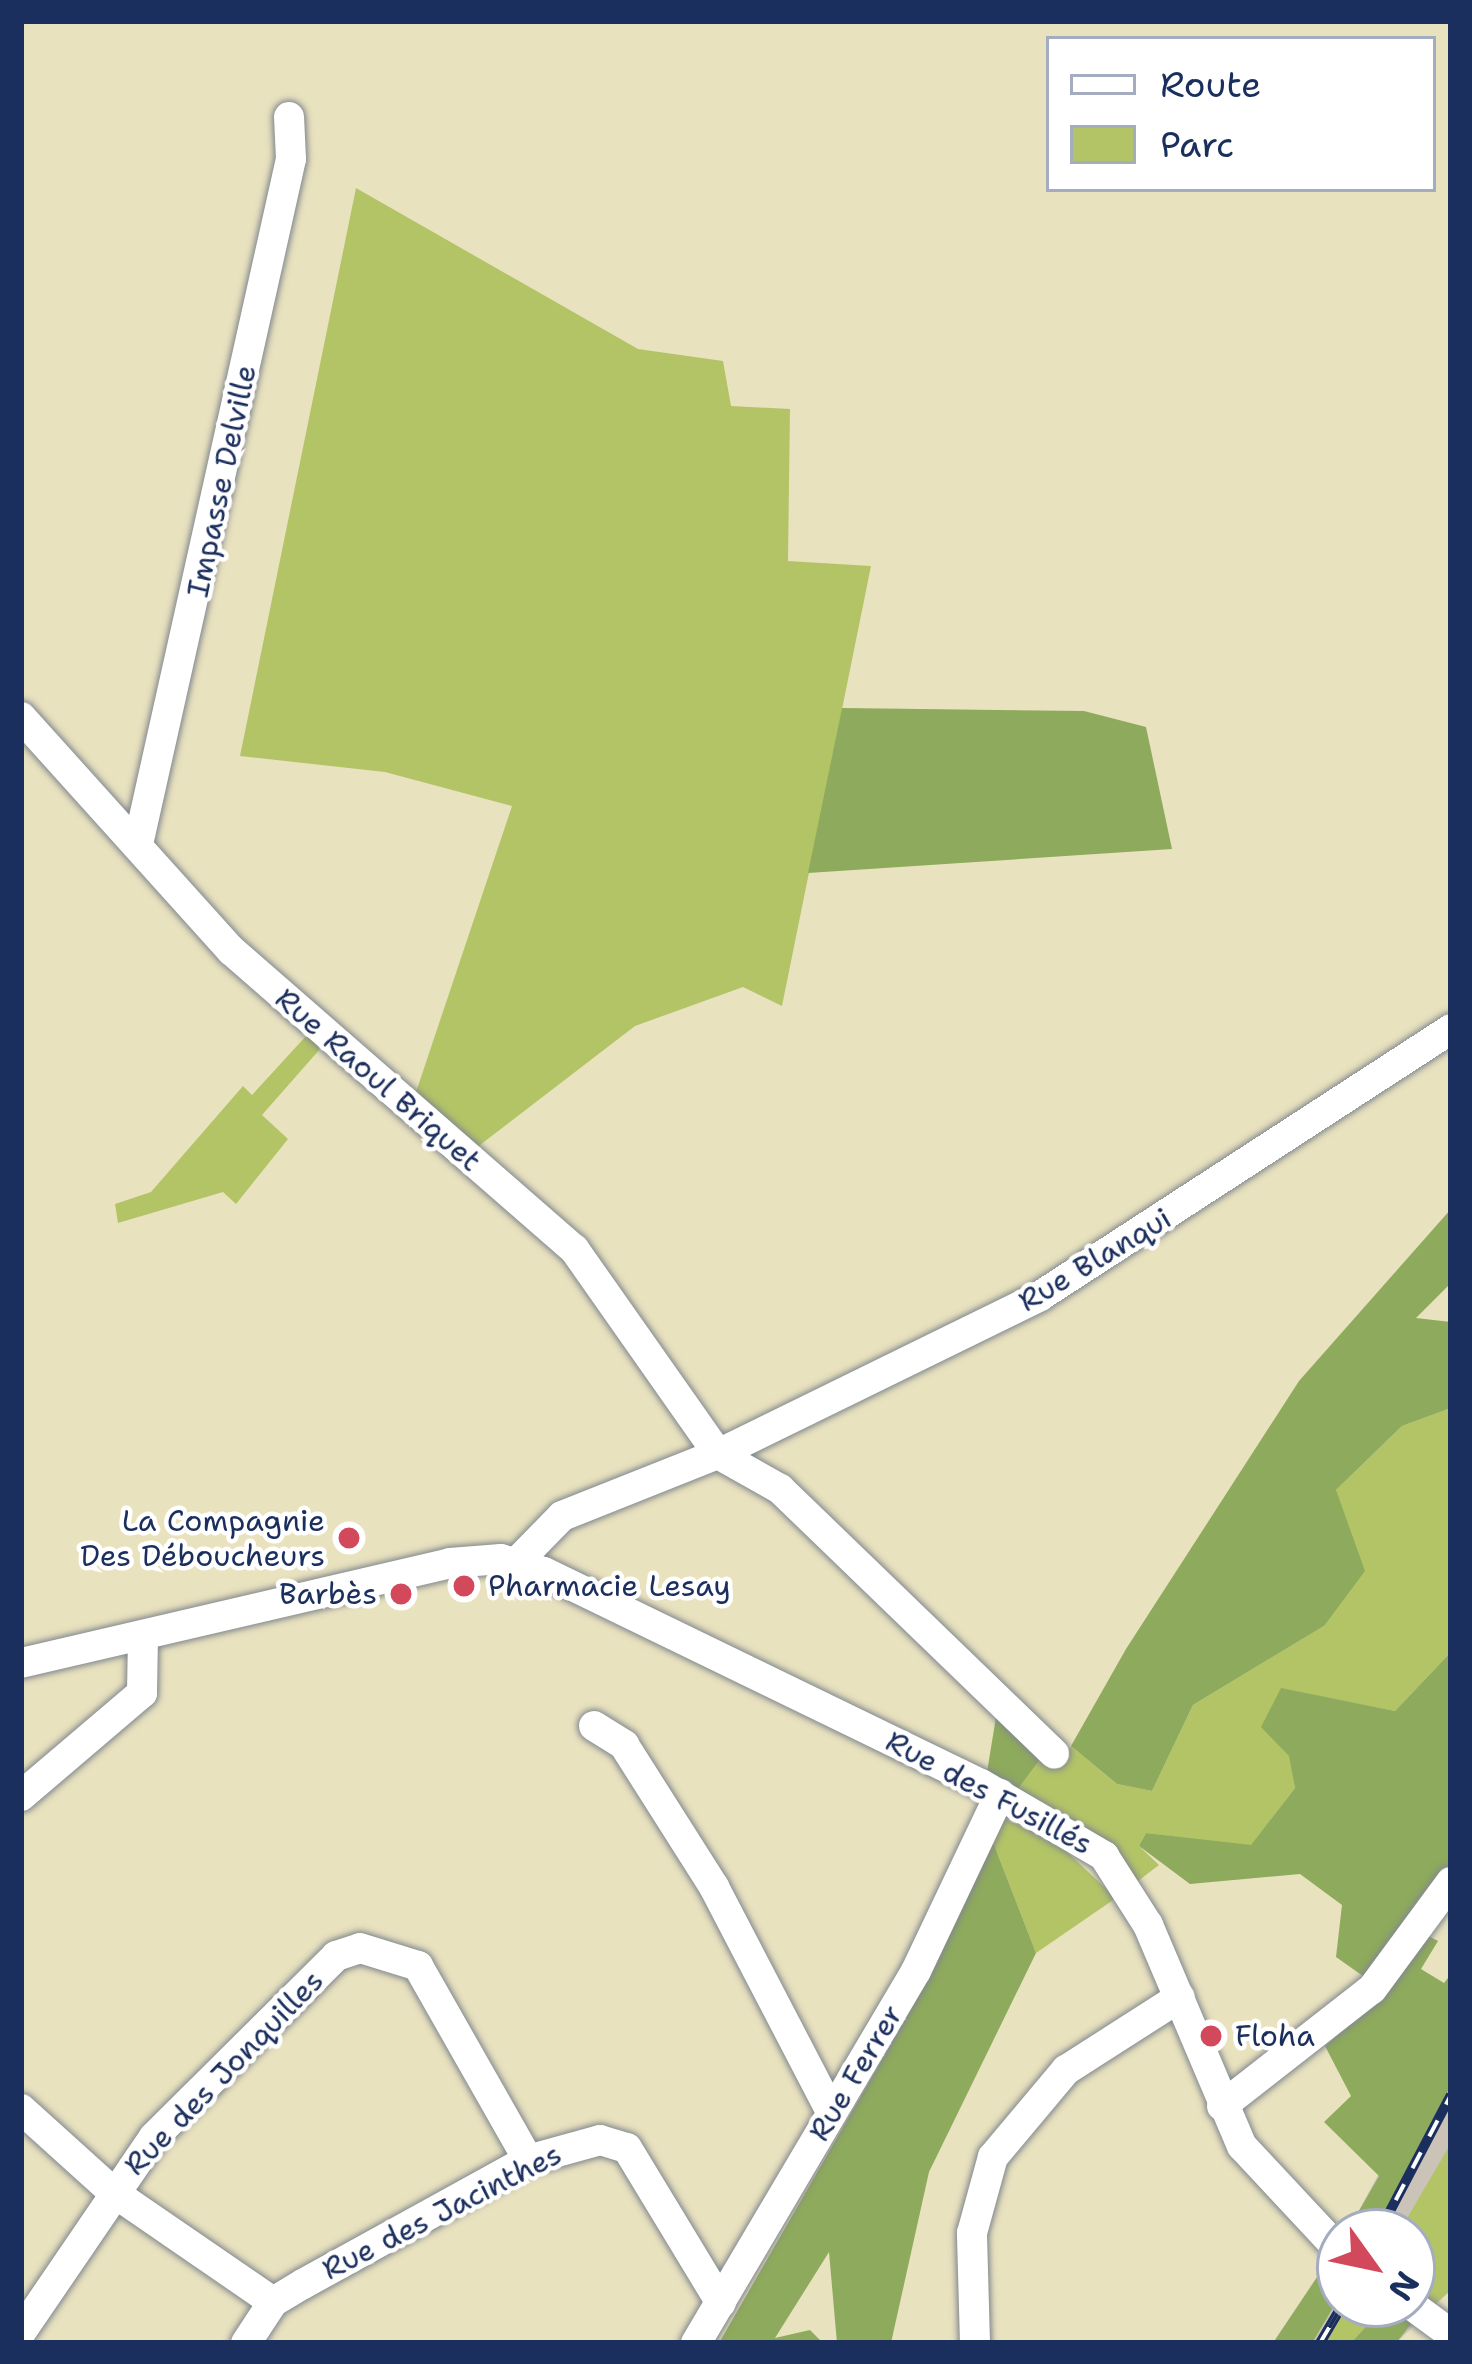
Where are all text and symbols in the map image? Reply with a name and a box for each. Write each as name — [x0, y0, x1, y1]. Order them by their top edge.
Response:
legend — [1046, 36, 1436, 192]
text: Route — [1160, 60, 1261, 109]
text: Parc — [1160, 120, 1234, 169]
street label: Impasse Delville — [180, 362, 264, 600]
street label: Rue Raoul Briquet — [268, 981, 488, 1179]
street label: Rue Blanqui — [1012, 1200, 1178, 1320]
place label: La Compagnie Des Déboucheurs — [80, 1503, 325, 1574]
marker: La Compagnie Des Déboucheurs — [336, 1525, 362, 1551]
place label: Pharmacie Lesay — [488, 1568, 731, 1604]
marker: Pharmacie Lesay — [451, 1573, 477, 1599]
place label: Barbès — [279, 1576, 377, 1612]
marker: Barbès — [388, 1581, 414, 1607]
street label: Rue des Fusillés — [879, 1723, 1099, 1863]
street label: Rue des Jonquilles — [117, 1963, 331, 2183]
street label: Rue Ferrer — [801, 1998, 911, 2148]
place label: Floha — [1235, 2018, 1315, 2054]
marker: Floha — [1198, 2023, 1224, 2049]
street label: Rue des Jacinthes — [316, 2136, 568, 2288]
north arrow — [1316, 2208, 1436, 2328]
text: N — [1378, 2263, 1430, 2309]

